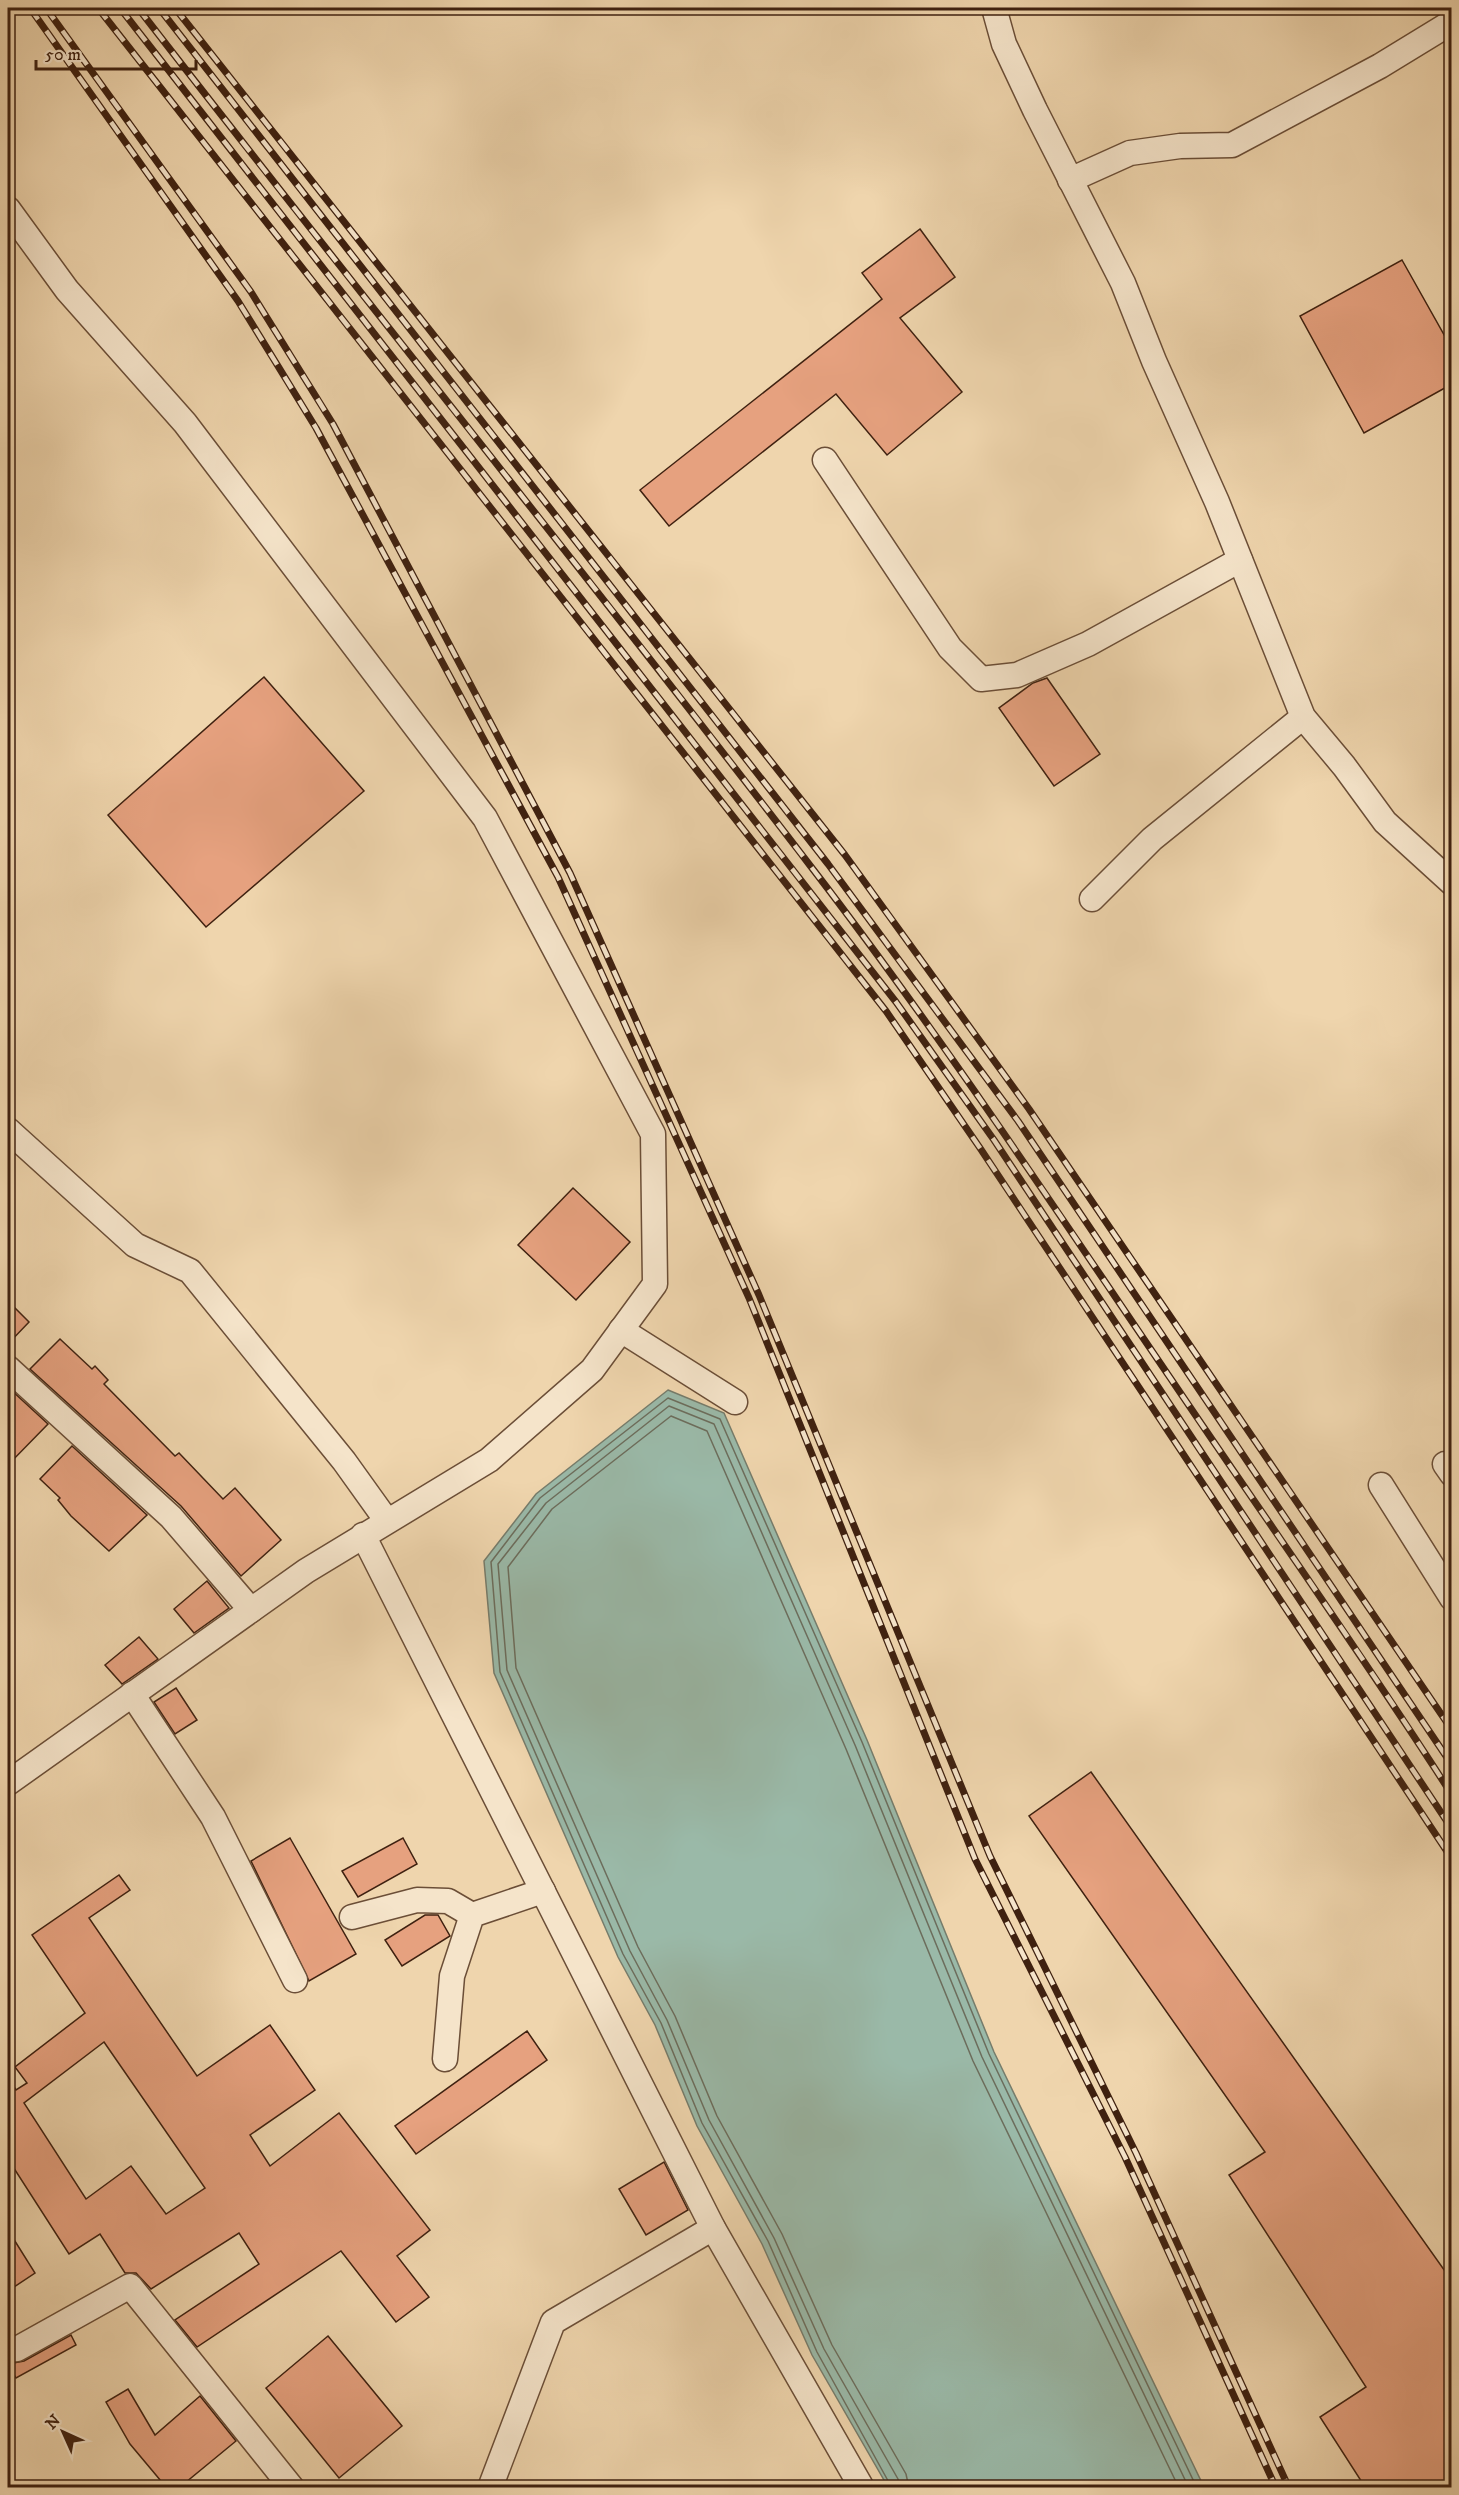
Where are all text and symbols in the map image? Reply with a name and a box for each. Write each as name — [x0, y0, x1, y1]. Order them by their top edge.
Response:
scale bar — [36, 33, 196, 71]
text: 50 m — [45, 44, 81, 66]
north arrow — [33, 2402, 93, 2462]
text: N — [41, 2410, 65, 2434]

